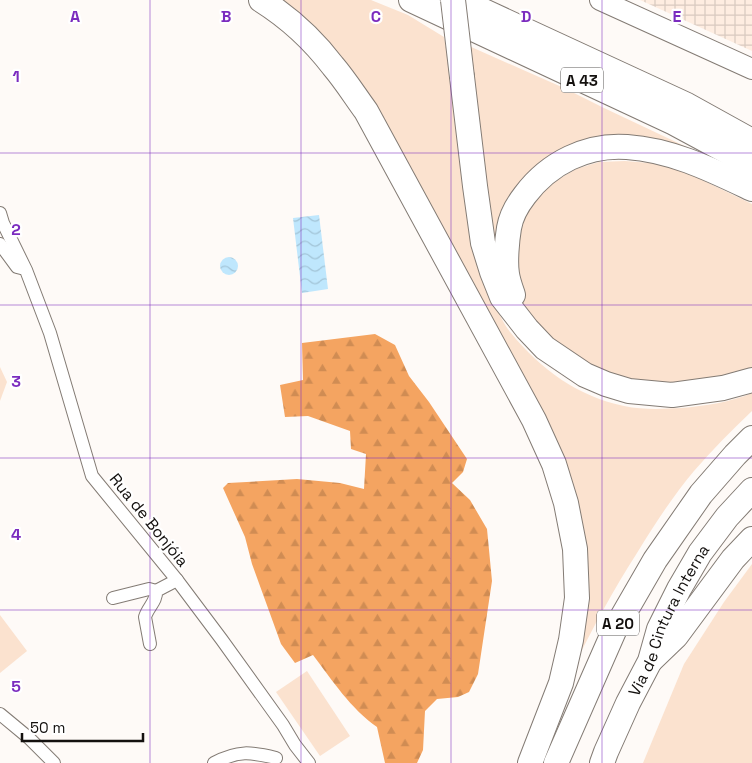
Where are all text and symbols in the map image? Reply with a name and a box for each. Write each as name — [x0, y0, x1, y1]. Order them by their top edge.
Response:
text: A — [70, 6, 80, 27]
text: B — [221, 6, 231, 27]
text: C — [371, 6, 381, 27]
text: D — [521, 6, 531, 27]
text: E — [673, 6, 682, 27]
text: 1 — [12, 66, 20, 87]
road number: A 43 — [561, 68, 603, 92]
text: 2 — [11, 219, 21, 240]
text: 3 — [11, 371, 21, 392]
street label: Rua de Bonjóia — [105, 469, 193, 571]
text: 4 — [11, 524, 21, 545]
street label: Via de Cintura Interna — [623, 540, 714, 700]
road number: A 20 — [597, 610, 639, 636]
text: 5 — [11, 676, 21, 697]
scale bar — [22, 710, 144, 742]
text: 50 m — [30, 718, 65, 737]

